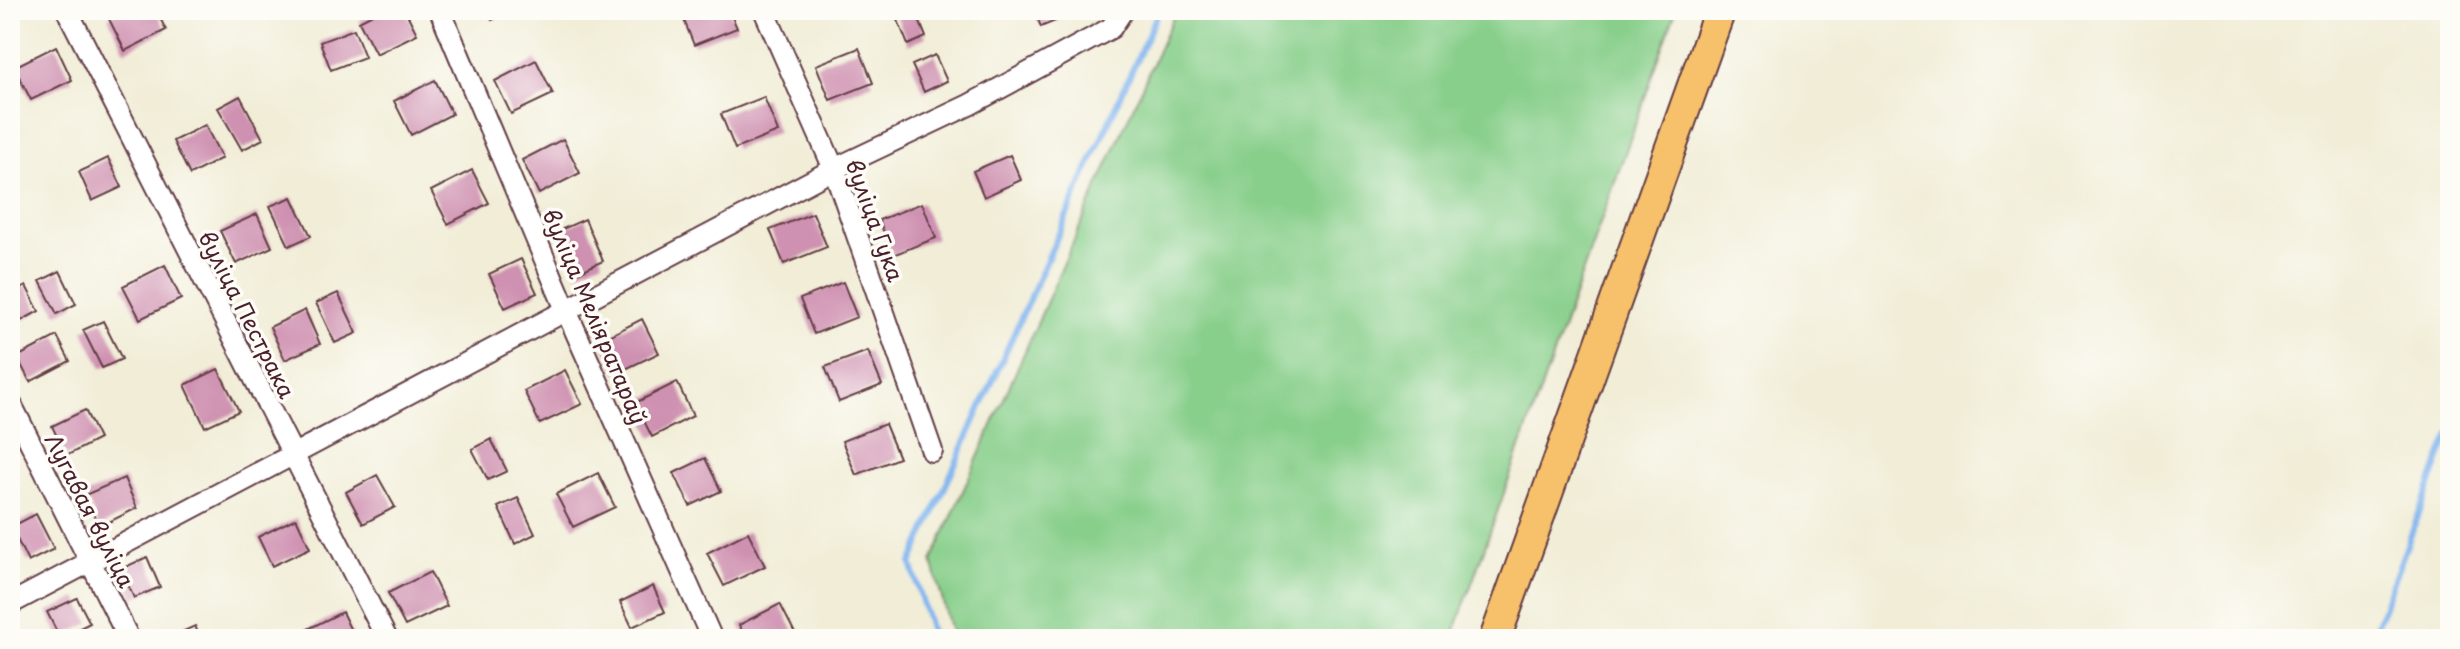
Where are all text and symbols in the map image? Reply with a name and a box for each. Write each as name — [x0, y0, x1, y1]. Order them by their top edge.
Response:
street label: вуліца Гука — [839, 154, 914, 286]
street label: вуліца Меліяратараў — [536, 203, 656, 429]
street label: вуліца Пестрака — [191, 224, 305, 404]
street label: Лугавая вуліца — [38, 427, 144, 593]

